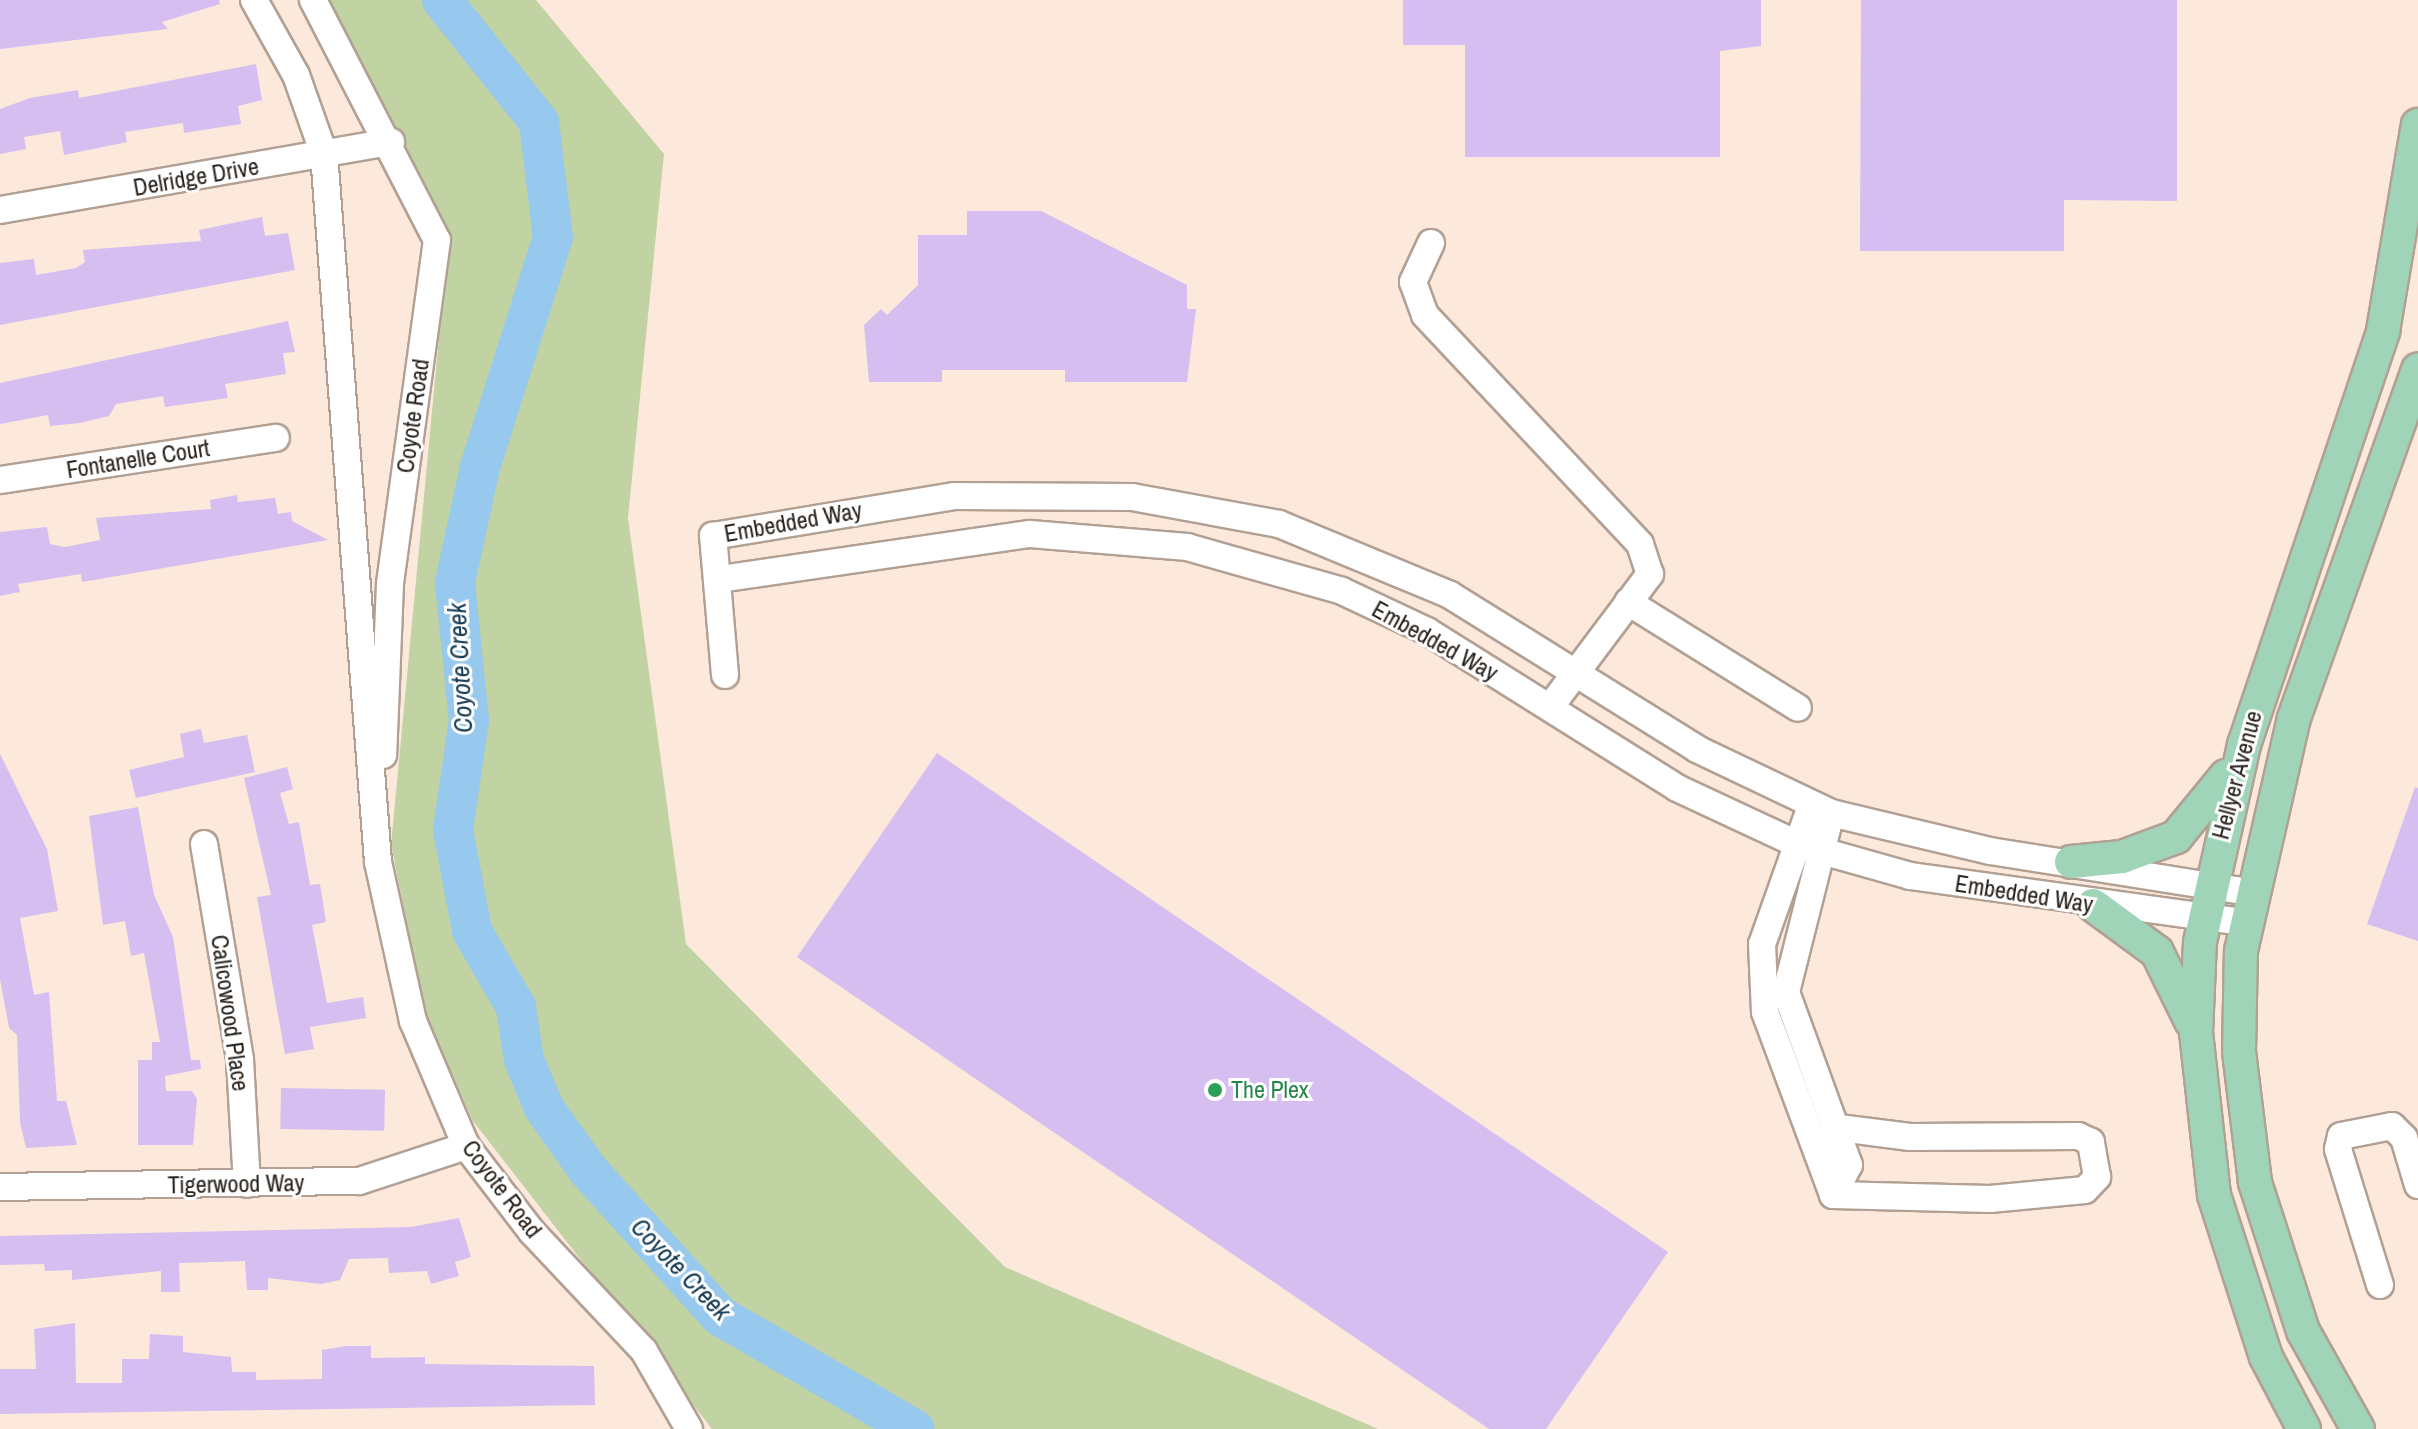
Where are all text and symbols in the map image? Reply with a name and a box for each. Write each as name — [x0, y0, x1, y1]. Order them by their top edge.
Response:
street label: Delridge Drive — [131, 152, 261, 202]
street label: Coyote Road — [391, 357, 435, 475]
street label: Fontanelle Court — [64, 433, 212, 485]
street label: Embedded Way — [722, 496, 864, 548]
street label: Embedded Way — [1367, 595, 1503, 687]
water label: Coyote Creek — [441, 602, 479, 734]
street label: Hellyer Avenue — [2206, 707, 2268, 843]
street label: Embedded Way — [1953, 869, 2095, 919]
street label: Calicowood Place — [205, 933, 255, 1093]
place label: The Plex — [1231, 1076, 1309, 1104]
marker: The Plex — [1206, 1081, 1224, 1099]
street label: Coyote Road — [456, 1134, 548, 1244]
street label: Tigerwood Way — [167, 1168, 305, 1200]
water label: Coyote Creek — [625, 1211, 737, 1327]

